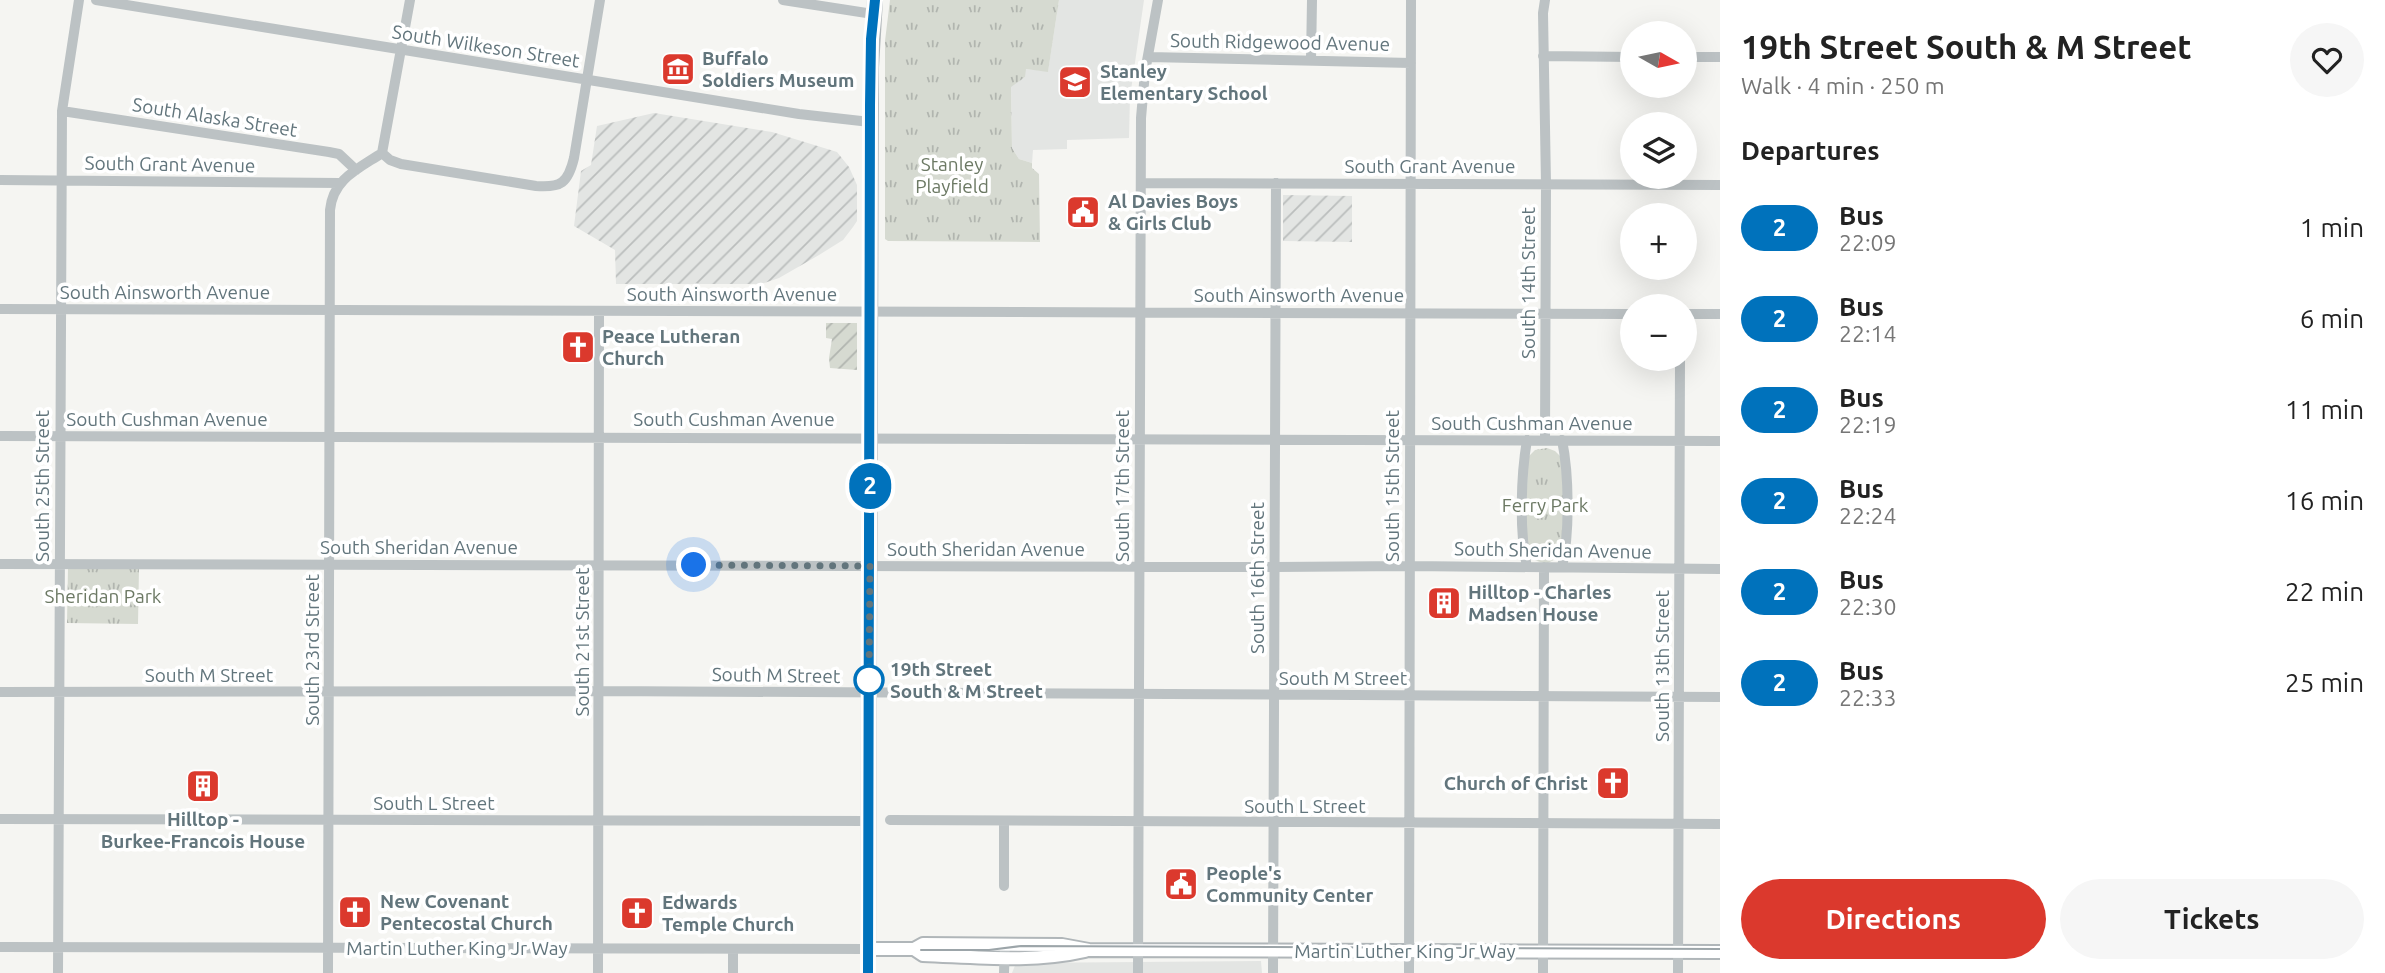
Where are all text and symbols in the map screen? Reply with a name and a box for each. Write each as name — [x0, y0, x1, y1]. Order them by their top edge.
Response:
street label: South Wilkeson Street — [391, 20, 582, 72]
north arrow — [1620, 21, 1698, 98]
map controls — [1620, 21, 1697, 371]
button: heart — [2290, 23, 2364, 97]
text: 19th Street South & M Street — [1741, 28, 2192, 65]
street label: South Ridgewood Avenue — [1170, 29, 1390, 55]
place label: Buffalo Soldiers Museum — [702, 47, 854, 91]
museum icon: Buffalo Soldiers Museum — [659, 50, 697, 88]
place label: Stanley Elementary School — [1100, 60, 1268, 104]
school or university icon: Stanley Elementary School — [1056, 63, 1094, 101]
text: Walk · 4 min · 250 m — [1741, 73, 1945, 98]
street label: South Alaska Street — [131, 93, 300, 141]
button: layers — [1620, 112, 1697, 189]
text: Departures — [1741, 136, 1879, 165]
street label: South Grant Avenue — [84, 152, 256, 176]
park label: Stanley Playfield — [915, 153, 989, 197]
street label: South Grant Avenue — [1345, 155, 1515, 177]
place label: Al Davies Boys & Girls Club — [1108, 190, 1238, 234]
public building icon: Al Davies Boys & Girls Club — [1064, 193, 1102, 231]
text: Bus — [1839, 201, 1884, 230]
button: + — [1620, 203, 1697, 280]
street label: South 14th Street — [1517, 207, 1539, 359]
text: 1 min — [2300, 213, 2364, 242]
text: 2 — [1773, 214, 1786, 241]
text: 22:09 — [1839, 230, 1897, 255]
street label: South Ainsworth Avenue — [60, 281, 270, 303]
street label: South Ainsworth Avenue — [627, 283, 837, 305]
street label: South Ainsworth Avenue — [1194, 284, 1404, 306]
text: Bus — [1839, 292, 1884, 321]
button: − — [1620, 294, 1697, 371]
text: 6 min — [2300, 304, 2364, 333]
text: 2 — [1773, 305, 1786, 332]
text: 22:14 — [1839, 321, 1897, 346]
place label: Peace Lutheran Church — [602, 325, 740, 369]
church icon: Peace Lutheran Church — [559, 328, 597, 366]
text: Bus — [1839, 383, 1884, 412]
text: 11 min — [2285, 395, 2364, 424]
text: 2 — [1773, 396, 1786, 423]
street label: South Cushman Avenue — [66, 408, 268, 430]
street label: South Cushman Avenue — [633, 408, 835, 430]
street label: South 25th Street — [31, 410, 53, 562]
street label: South 17th Street — [1111, 410, 1133, 562]
street label: South 15th Street — [1381, 410, 1403, 562]
street label: South Cushman Avenue — [1431, 412, 1633, 434]
text: 22:19 — [1839, 412, 1897, 437]
line badge: 2 — [847, 463, 893, 509]
text: 2 — [863, 472, 877, 499]
text: Bus — [1839, 474, 1884, 503]
text: 16 min — [2285, 486, 2364, 515]
text: 2 — [1773, 487, 1786, 514]
park label: Ferry Park — [1502, 494, 1589, 516]
street label: South 16th Street — [1246, 502, 1268, 654]
text: 22:24 — [1839, 503, 1897, 528]
street label: South Sheridan Avenue — [320, 536, 518, 558]
street label: South Sheridan Avenue — [1454, 537, 1652, 563]
street label: South Sheridan Avenue — [887, 538, 1085, 560]
your location — [676, 547, 711, 582]
text: Bus — [1839, 565, 1884, 594]
street label: South 21st Street — [571, 567, 593, 717]
street label: South 23rd Street — [301, 574, 323, 726]
text: 22 min — [2285, 577, 2364, 606]
text: 2 — [1773, 578, 1786, 605]
place label: Hilltop - Charles Madsen House — [1468, 581, 1612, 625]
building icon: Hilltop - Charles Madsen House — [1425, 584, 1463, 622]
park label: Sheridan Park — [45, 585, 162, 607]
street label: South 13th Street — [1651, 590, 1673, 742]
text: 22:30 — [1839, 594, 1897, 619]
text: Bus — [1839, 656, 1884, 685]
place label: 19th Street South & M Street — [890, 658, 1043, 702]
street label: South M Street — [712, 663, 841, 687]
street label: South M Street — [145, 664, 274, 686]
marker: 19th Street South & M Street — [854, 665, 884, 695]
street label: South M Street — [1279, 667, 1408, 689]
text: 25 min — [2285, 668, 2364, 697]
text: 2 — [1773, 669, 1786, 696]
text: 22:33 — [1839, 685, 1897, 710]
church icon: Church of Christ — [1594, 764, 1632, 802]
building icon: Hilltop - Burkee-Francois House — [184, 767, 222, 805]
place label: Church of Christ — [1444, 772, 1588, 794]
street label: South L Street — [373, 792, 495, 814]
street label: South L Street — [1244, 795, 1366, 817]
place label: Hilltop - Burkee-Francois House — [101, 808, 305, 852]
place label: People's Community Center — [1206, 862, 1373, 906]
public building icon: People's Community Center — [1162, 865, 1200, 903]
button: Directions — [1741, 879, 2046, 959]
button: Tickets — [2060, 879, 2364, 959]
place label: New Covenant Pentecostal Church — [380, 890, 553, 934]
place label: Edwards Temple Church — [662, 891, 795, 935]
church icon: New Covenant Pentecostal Church — [336, 893, 374, 931]
church icon: Edwards Temple Church — [618, 894, 656, 932]
street label: Martin Luther King Jr Way — [346, 937, 568, 959]
street label: Martin Luther King Jr Way — [1294, 940, 1516, 962]

